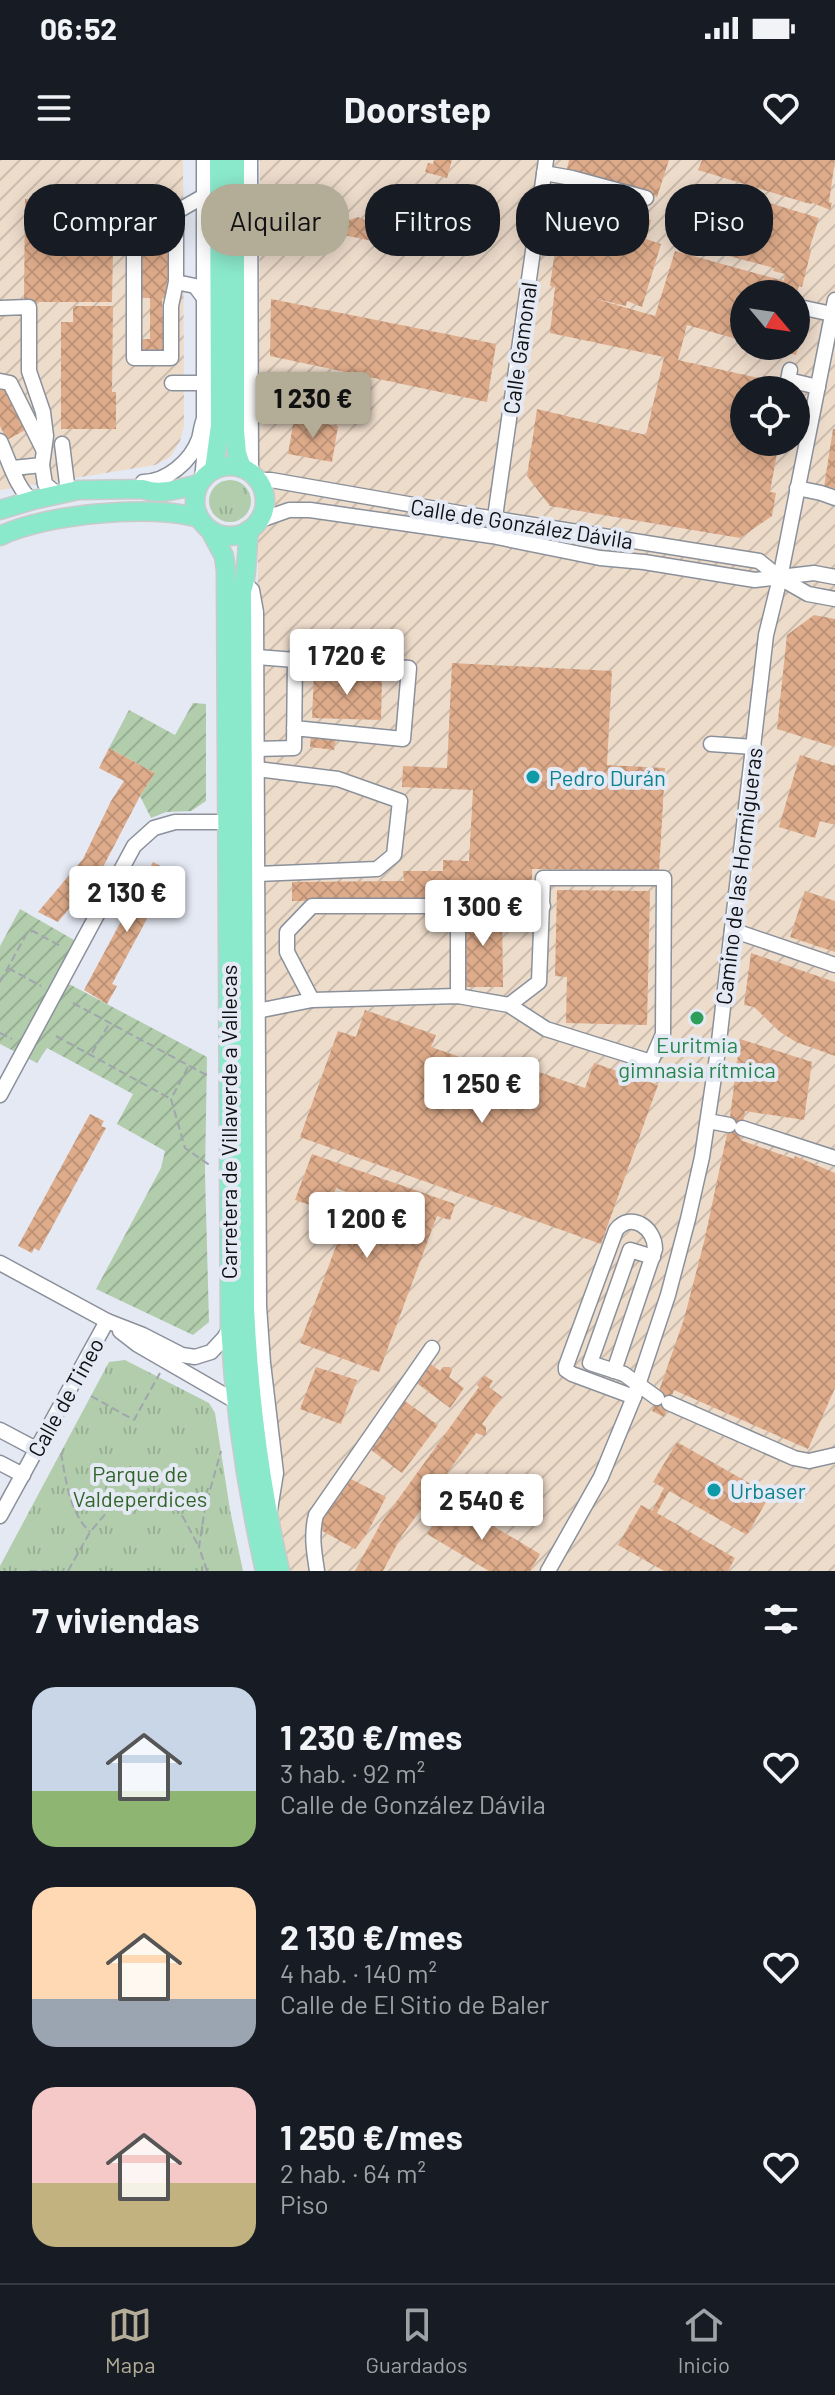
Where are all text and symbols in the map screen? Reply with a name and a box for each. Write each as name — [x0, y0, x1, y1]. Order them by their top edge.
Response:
text: 06:52 — [40, 10, 117, 46]
icon: menu — [32, 86, 76, 130]
icon: heart — [759, 86, 803, 130]
text: Doorstep — [344, 87, 491, 130]
chip: Comprar — [24, 184, 185, 256]
chip: Alquilar — [201, 184, 349, 256]
chip: Filtros — [365, 184, 500, 256]
chip: Nuevo — [516, 184, 649, 256]
chip: Piso — [665, 184, 773, 256]
street label: Calle Gamonal — [497, 280, 541, 416]
north arrow — [730, 280, 810, 360]
map controls — [730, 280, 810, 456]
pin: 1 230 € — [239, 372, 387, 440]
button: locate — [730, 376, 810, 456]
text: 1 230 € — [273, 382, 353, 413]
street label: Calle de González Dávila — [409, 493, 635, 553]
pin: 1 720 € — [273, 629, 421, 697]
text: 1 720 € — [308, 639, 386, 670]
street label: Camino de las Hormigueras — [709, 746, 767, 1006]
place label: Pedro Durán — [549, 764, 666, 790]
marker: Pedro Durán — [524, 768, 542, 786]
pin: 2 130 € — [53, 866, 201, 934]
text: 2 130 € — [87, 876, 167, 907]
pin: 1 300 € — [409, 880, 557, 948]
text: 1 300 € — [443, 890, 523, 921]
street label: Carretera de Villaverde a Vallecas — [215, 965, 241, 1279]
marker: Euritmia gimnasia rítmica — [688, 1009, 706, 1027]
place label: Euritmia gimnasia rítmica — [618, 1031, 776, 1082]
pin: 1 250 € — [408, 1057, 556, 1125]
text: 1 250 € — [442, 1067, 522, 1098]
pin: 1 200 € — [293, 1192, 441, 1260]
text: 1 200 € — [327, 1202, 407, 1233]
street label: Calle de Tineo — [22, 1333, 108, 1461]
park label: Parque de Valdeperdices — [73, 1460, 207, 1511]
pin: 2 540 € — [408, 1474, 556, 1542]
place label: Urbaser — [730, 1477, 806, 1503]
marker: Urbaser — [705, 1481, 723, 1499]
text: 2 540 € — [439, 1484, 525, 1515]
icon: filters — [759, 1597, 803, 1641]
text: 7 viviendas — [32, 1599, 200, 1640]
text: 1 230 €/mes — [280, 1716, 462, 1757]
icon: home — [96, 1719, 192, 1815]
icon: heart — [759, 1745, 803, 1789]
text: 3 hab. · 92 m² — [280, 1757, 425, 1788]
text: Calle de González Dávila — [280, 1788, 546, 1819]
text: 2 130 €/mes — [280, 1916, 463, 1957]
icon: home — [96, 1919, 192, 2015]
icon: heart — [759, 1945, 803, 1989]
text: 4 hab. · 140 m² — [280, 1957, 437, 1988]
text: Calle de El Sitio de Baler — [280, 1988, 549, 2019]
text: 1 250 €/mes — [280, 2116, 463, 2157]
icon: home — [96, 2119, 192, 2215]
icon: heart — [759, 2145, 803, 2189]
text: 2 hab. · 64 m² — [280, 2157, 426, 2188]
text: Piso — [280, 2188, 329, 2219]
tab: Mapa — [105, 2303, 155, 2377]
tab: Guardados — [365, 2303, 468, 2377]
tab: Inicio — [678, 2303, 730, 2377]

